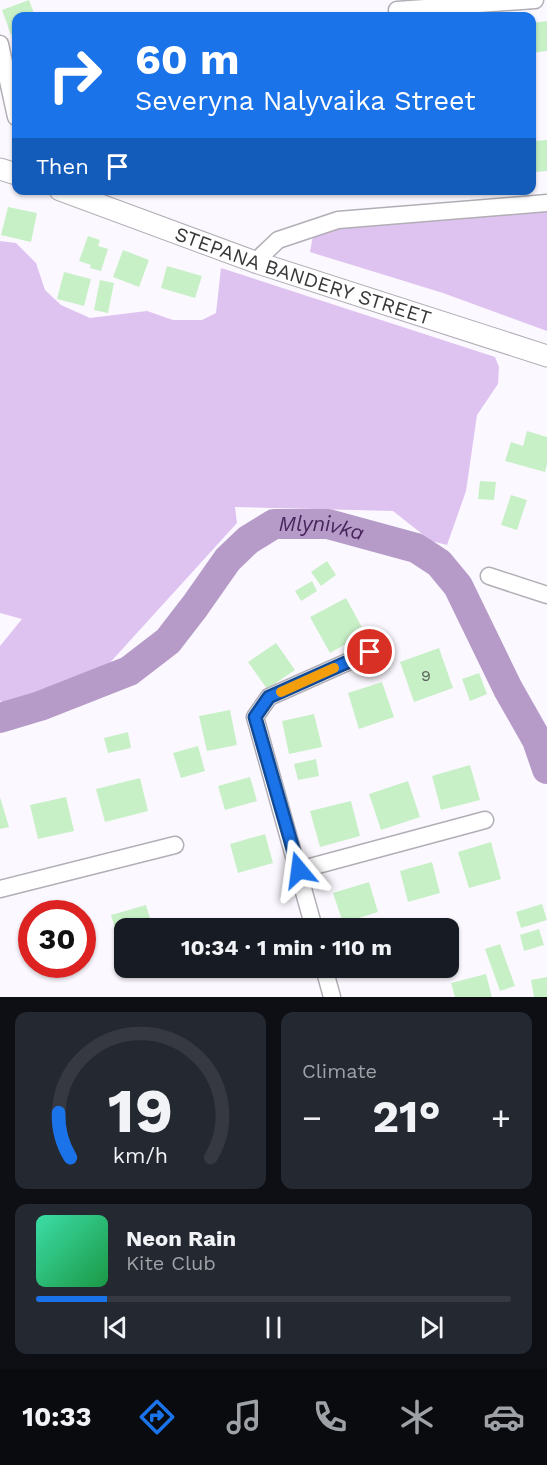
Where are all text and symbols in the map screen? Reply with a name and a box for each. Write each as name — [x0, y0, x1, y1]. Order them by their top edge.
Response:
text: 60 m — [135, 35, 239, 84]
icon: right — [36, 36, 114, 114]
text: Severyna Nalyvaika Street — [135, 85, 475, 117]
icon: arrive — [101, 150, 134, 183]
text: Then — [36, 154, 89, 179]
street label: STEPANA BANDERY STREET — [172, 222, 434, 330]
water label: Mlynivka — [278, 511, 367, 545]
pin — [344, 626, 395, 677]
icon: arrive — [353, 635, 386, 668]
house number: 9 — [421, 666, 431, 685]
position arrow — [267, 838, 331, 902]
speed limit sign: 30 — [18, 900, 96, 978]
text: 10:34 · 1 min · 110 m — [181, 935, 392, 960]
text: Climate — [302, 1059, 377, 1083]
text: 19 — [108, 1074, 173, 1147]
text: 21° — [372, 1090, 441, 1143]
text: − — [302, 1098, 322, 1137]
text: + — [491, 1098, 511, 1137]
text: km/h — [113, 1143, 168, 1168]
text: Neon Rain — [126, 1226, 236, 1251]
text: Kite Club — [126, 1251, 216, 1275]
icon: previous — [99, 1311, 132, 1344]
icon: pause — [257, 1311, 290, 1344]
icon: next — [415, 1311, 448, 1344]
icon: directions — [136, 1396, 178, 1438]
icon: music — [223, 1396, 265, 1438]
icon: phone — [309, 1396, 351, 1438]
icon: climate — [396, 1396, 438, 1438]
icon: car — [483, 1396, 525, 1438]
text: 10:33 — [22, 1401, 92, 1433]

